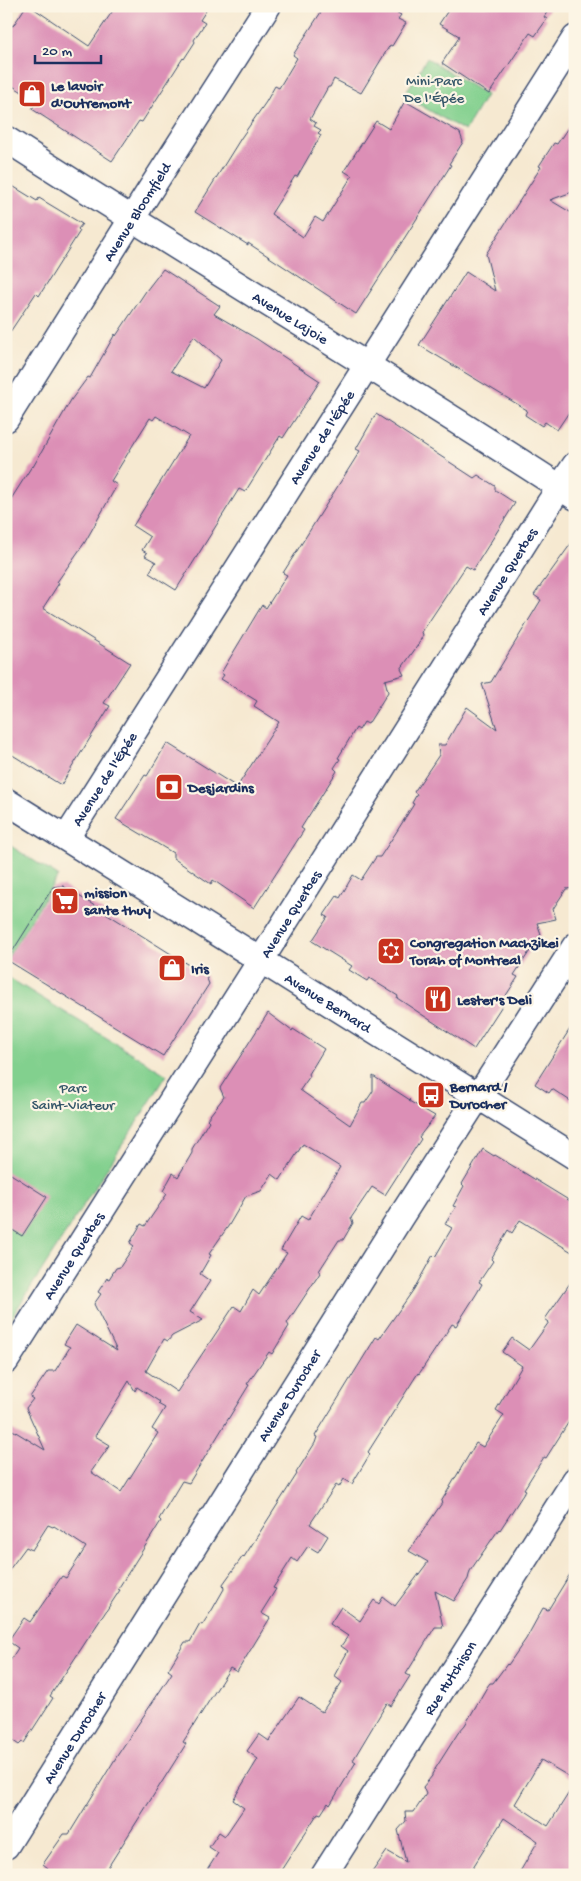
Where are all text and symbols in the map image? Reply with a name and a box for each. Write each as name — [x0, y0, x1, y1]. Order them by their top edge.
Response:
scale bar — [35, 32, 101, 64]
text: 20 m — [42, 43, 72, 61]
park label: Mini-Parc De l'Épée — [403, 73, 464, 108]
place label: Le lavoir d'Outremont — [51, 78, 132, 113]
shop icon: Le lavoir d'Outremont — [17, 79, 47, 109]
street label: Avenue Bloomfield — [100, 159, 177, 266]
street label: Avenue Lajoie — [248, 289, 331, 349]
street label: Avenue de l'Épée — [286, 387, 360, 489]
street label: Avenue Querbes — [474, 525, 543, 619]
street label: Avenue de l'Épée — [69, 729, 142, 830]
bank icon: Desjardins — [154, 772, 184, 802]
place label: Desjardins — [186, 780, 255, 798]
street label: Avenue Querbes — [258, 867, 327, 962]
place label: mission sante thuy — [84, 885, 152, 920]
supermarket icon: mission sante thuy — [50, 886, 80, 916]
place label: Congregation Machzikei Torah of Montreal — [409, 935, 559, 970]
synagogue icon: Congregation Machzikei Torah of Montreal — [376, 936, 406, 966]
shop icon: Iris — [157, 953, 187, 983]
place label: Iris — [191, 961, 210, 979]
street label: Avenue Bernard — [280, 970, 375, 1039]
restaurant icon: Lester's Deli — [423, 984, 453, 1014]
place label: Lester's Deli — [457, 992, 532, 1010]
place label: Bernard / Durocher — [448, 1079, 508, 1114]
park label: Parc Saint-Viateur — [32, 1080, 116, 1115]
bus stop icon: Bernard / Durocher — [416, 1080, 446, 1110]
street label: Avenue Querbes — [40, 1209, 109, 1304]
street label: Avenue Durocher — [255, 1346, 327, 1446]
street label: Rue Hutchison — [421, 1638, 482, 1719]
street label: Avenue Durocher — [40, 1688, 112, 1788]

